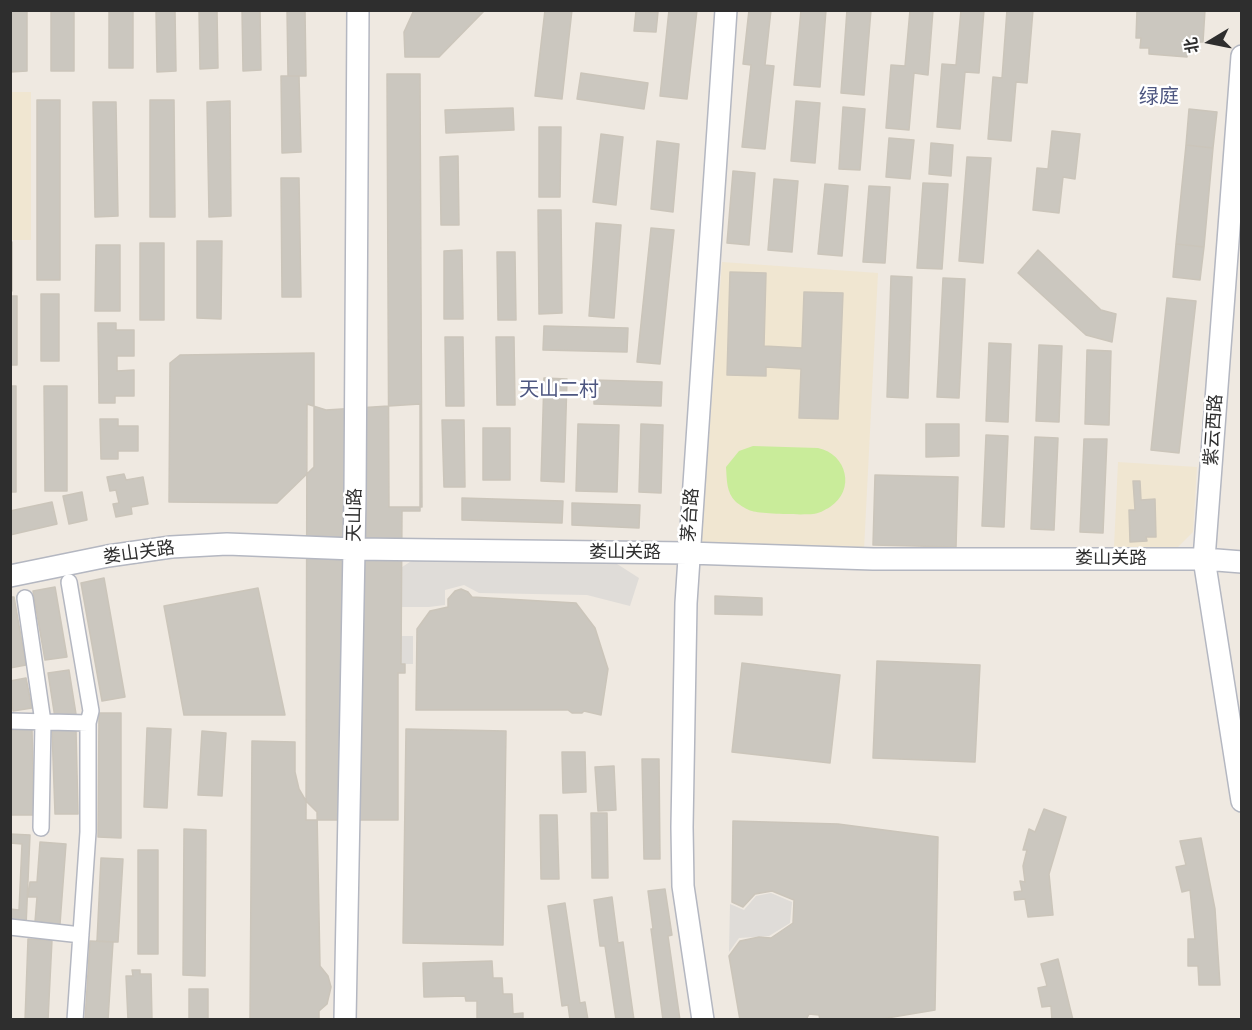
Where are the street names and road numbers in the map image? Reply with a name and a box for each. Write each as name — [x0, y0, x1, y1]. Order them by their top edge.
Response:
street label: 紫云西路 — [1201, 393, 1227, 467]
street label: 茅台路 — [678, 487, 704, 543]
street label: 天山路 — [344, 488, 366, 542]
street label: 娄山关路 — [102, 537, 176, 569]
street label: 娄山关路 — [589, 542, 661, 564]
street label: 娄山关路 — [1075, 548, 1147, 570]

